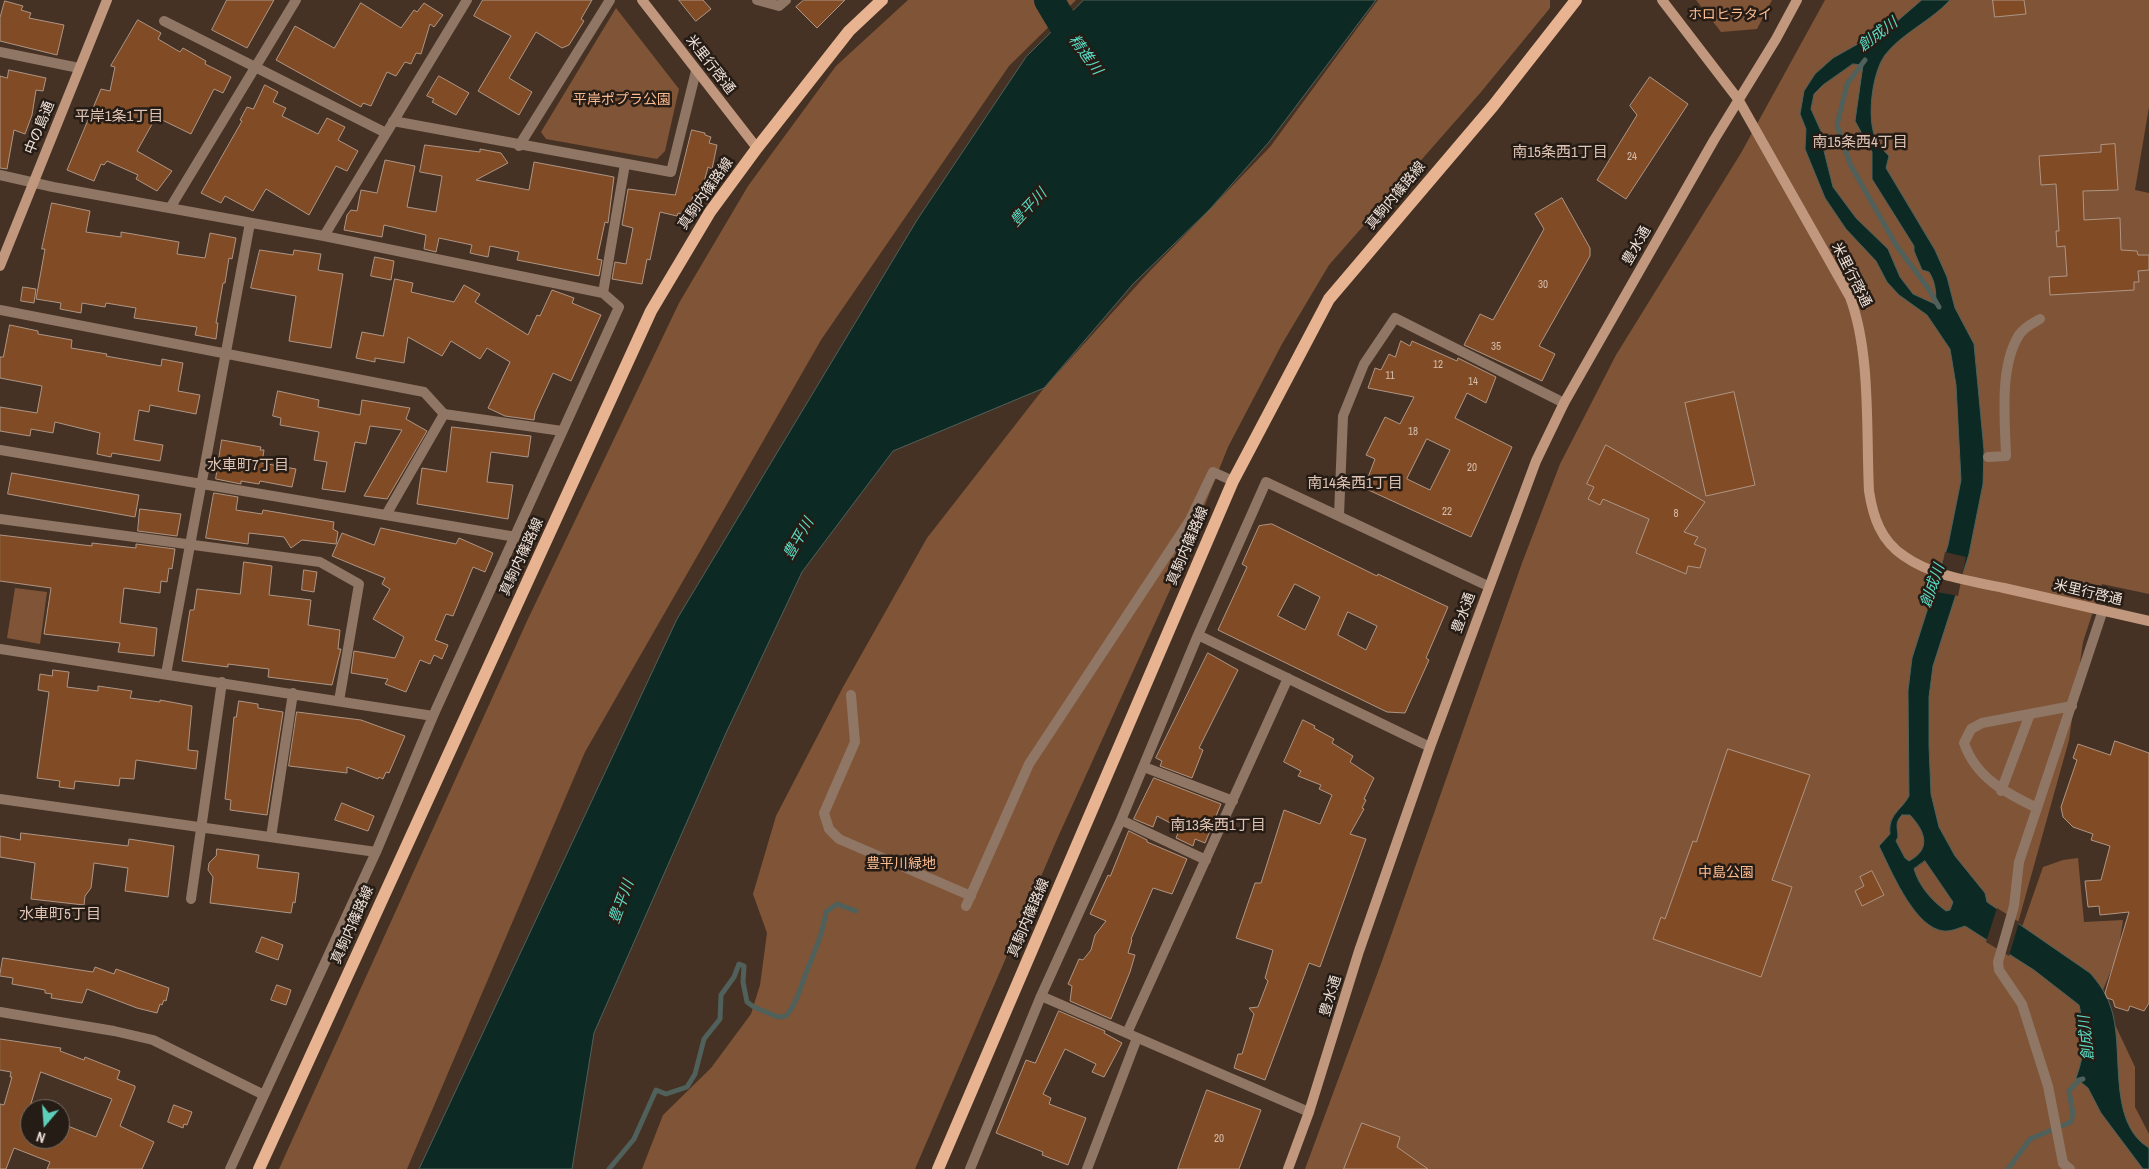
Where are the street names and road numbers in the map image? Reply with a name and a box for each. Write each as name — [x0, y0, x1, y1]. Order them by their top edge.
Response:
street label: 米里行啓通 — [682, 32, 738, 98]
street label: 中の島通 — [22, 99, 58, 157]
street label: 真駒内篠路線 — [675, 155, 737, 233]
street label: 真駒内篠路線 — [1363, 158, 1429, 234]
street label: 豊水通 — [1619, 224, 1655, 268]
street label: 米里行啓通 — [1828, 240, 1874, 310]
street label: 真駒内篠路線 — [1164, 504, 1212, 588]
street label: 真駒内篠路線 — [497, 515, 547, 599]
street label: 米里行啓通 — [2052, 577, 2124, 609]
street label: 豊水通 — [1449, 590, 1479, 636]
street label: 真駒内篠路線 — [1005, 876, 1053, 960]
street label: 真駒内篠路線 — [328, 883, 378, 967]
street label: 豊水通 — [1317, 973, 1345, 1019]

